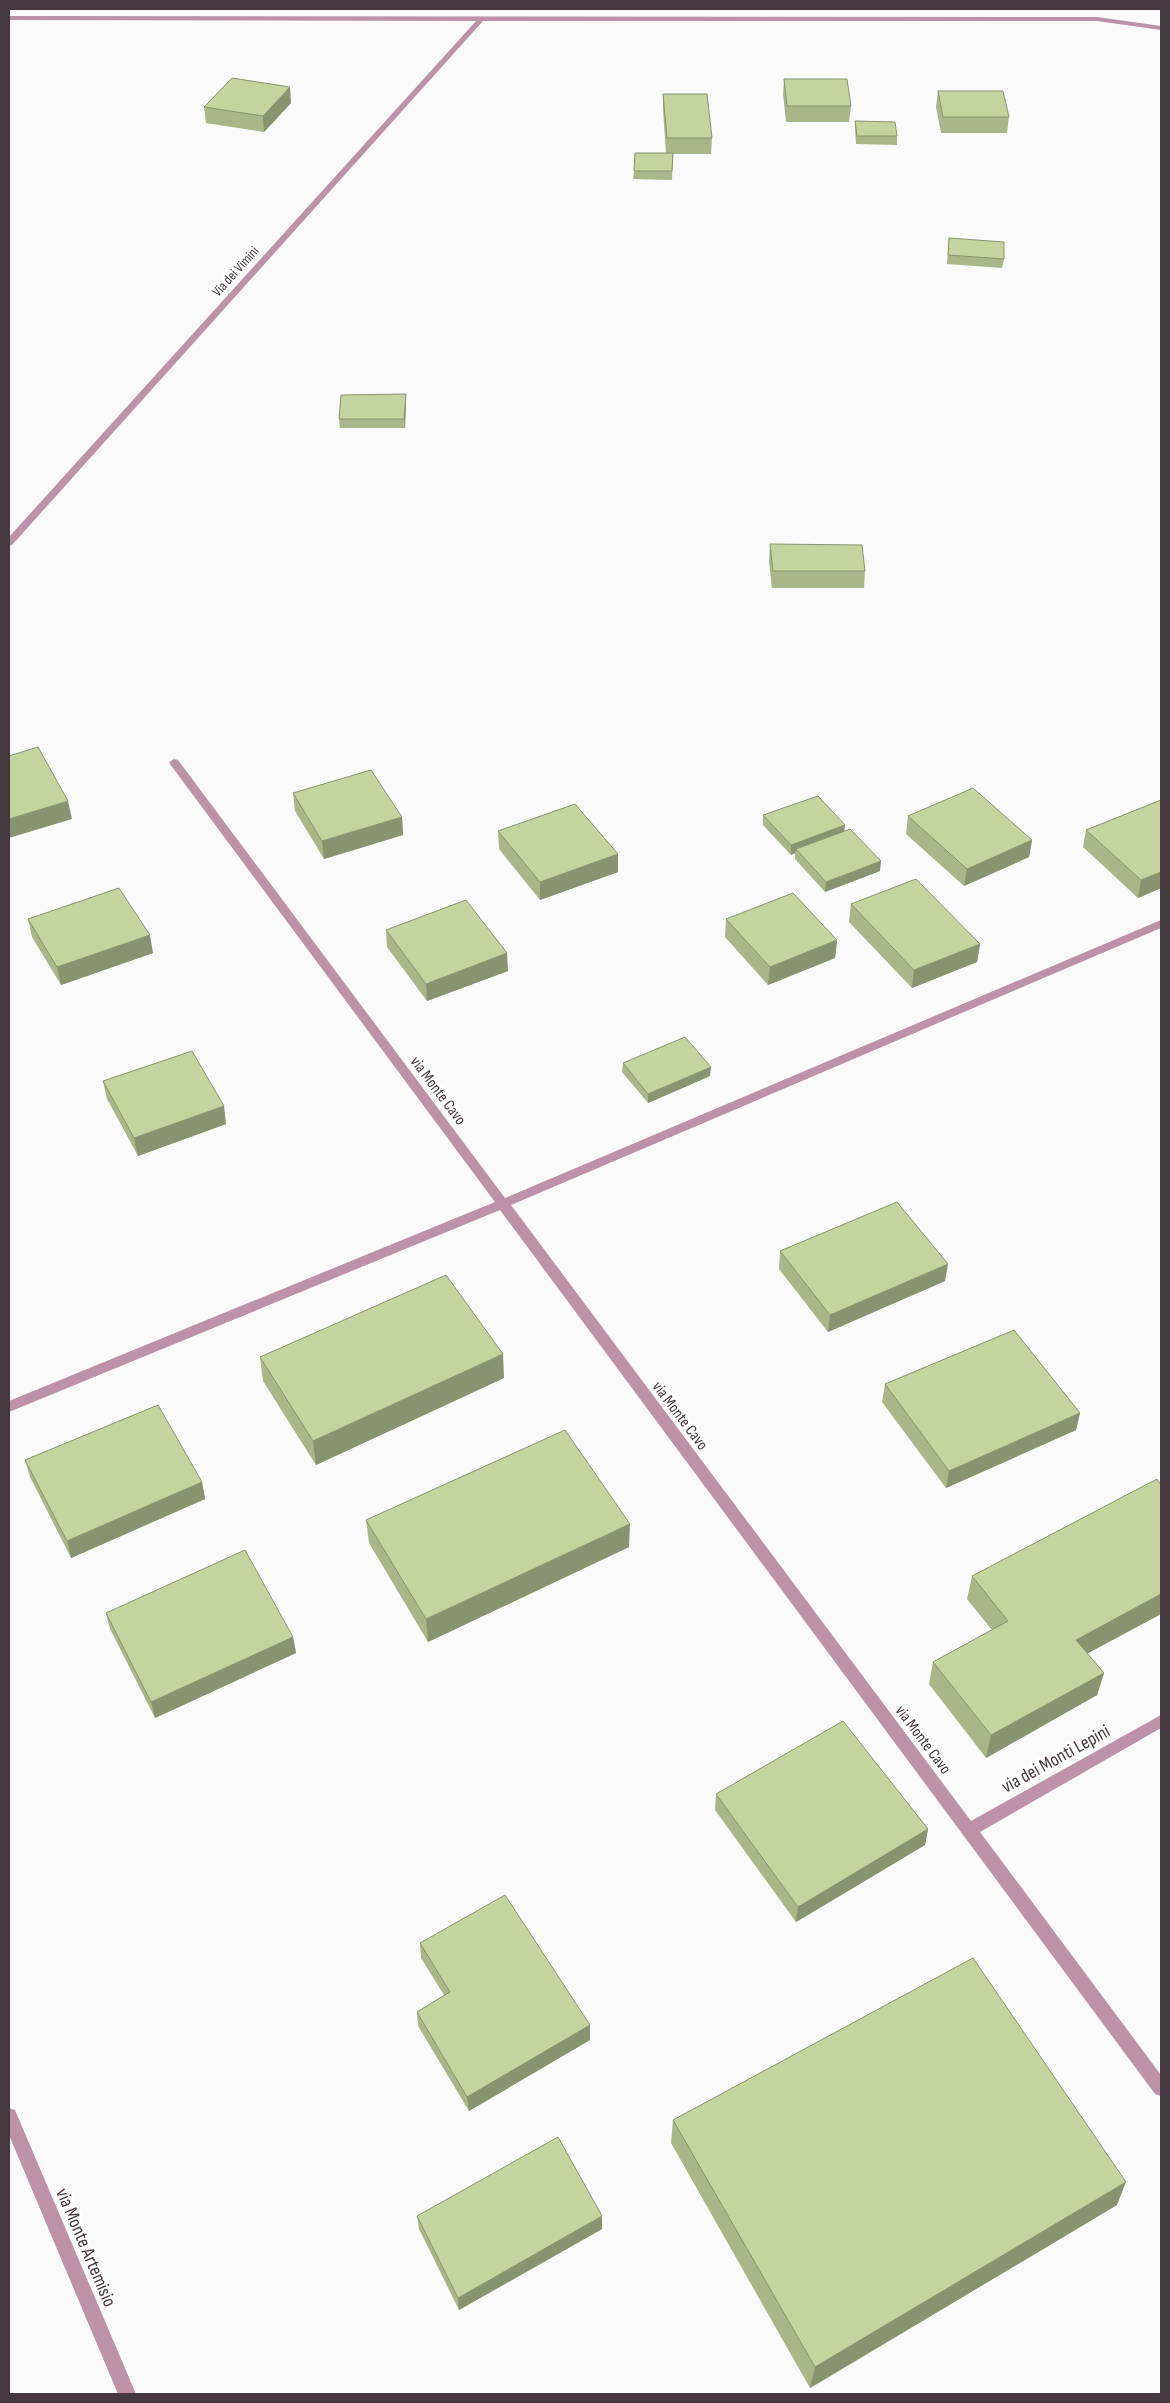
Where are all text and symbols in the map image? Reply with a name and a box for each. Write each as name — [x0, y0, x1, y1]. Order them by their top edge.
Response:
street label: Via dei Vimini — [208, 243, 262, 300]
street label: via Monte Cavo — [406, 1053, 470, 1129]
street label: via Monte Cavo — [648, 1378, 712, 1454]
street label: via Monte Cavo — [891, 1702, 955, 1778]
street label: via dei Monti Lepini — [997, 1720, 1114, 1799]
street label: via Monte Artemisio — [50, 2185, 121, 2310]

